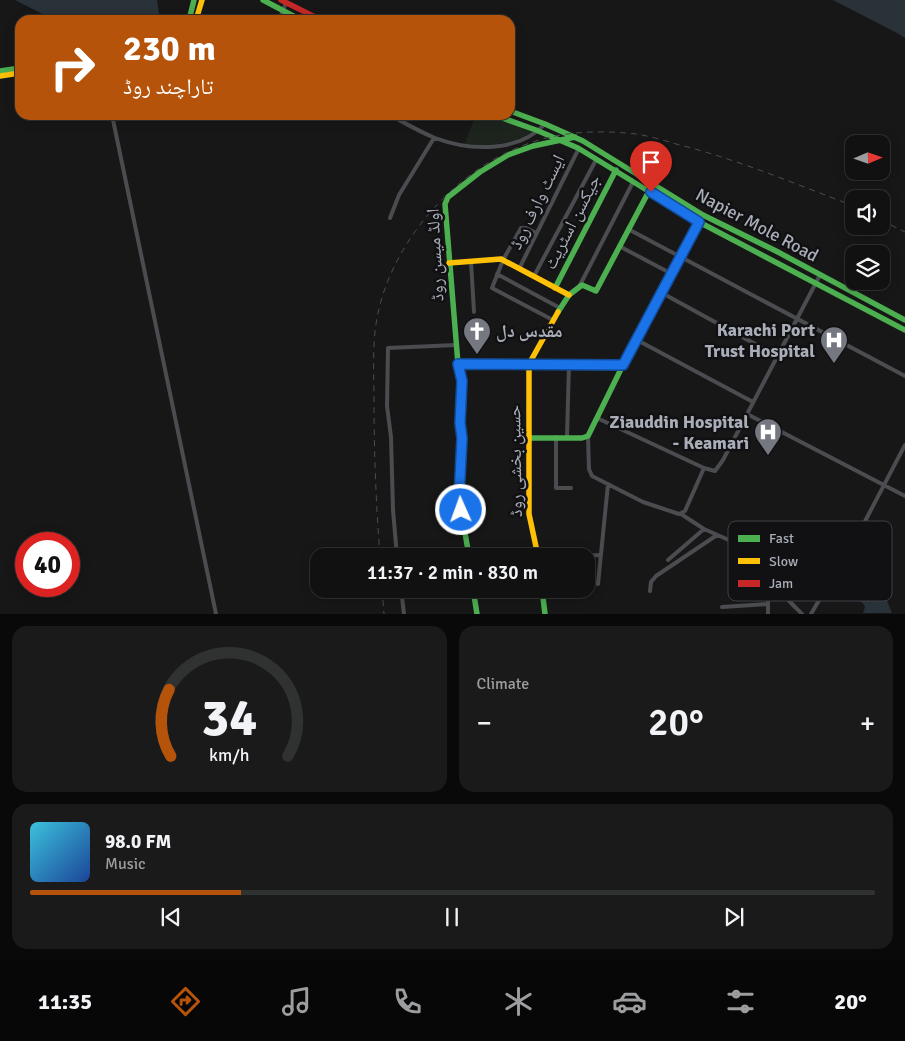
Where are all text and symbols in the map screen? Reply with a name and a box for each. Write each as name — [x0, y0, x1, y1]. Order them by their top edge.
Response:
text: 230 m — [123, 27, 216, 70]
icon: right — [40, 35, 105, 100]
text: تاراچند روڈ — [123, 73, 213, 100]
north arrow — [845, 135, 890, 180]
map controls — [845, 135, 890, 290]
pin — [630, 141, 672, 192]
icon: arrive — [637, 148, 665, 176]
street label: ایسٹ وارف روڈ — [505, 151, 569, 253]
street label: جیکسن اسٹریٹ — [539, 171, 605, 273]
street label: Napier Mole Road — [692, 183, 822, 267]
button: sound — [845, 190, 890, 235]
street label: اولڈ میسن روڈ — [422, 208, 448, 302]
button: layers — [845, 245, 890, 290]
church icon: مقدس دل — [462, 316, 492, 355]
place label: Karachi Port Trust Hospital — [705, 319, 815, 362]
place label: مقدس دل — [496, 320, 563, 342]
hospital icon: Karachi Port Trust Hospital — [819, 325, 849, 364]
street label: حسین بخشی روڈ — [503, 405, 527, 517]
place label: Ziauddin Hospital - Keamari — [609, 411, 749, 454]
hospital icon: Ziauddin Hospital - Keamari — [753, 417, 783, 456]
position arrow — [434, 483, 486, 535]
legend — [728, 521, 892, 601]
text: Fast — [769, 530, 794, 547]
speed limit sign: 40 — [15, 532, 80, 597]
text: Slow — [769, 553, 798, 570]
text: 11:37 · 2 min · 830 m — [367, 561, 538, 585]
text: Jam — [769, 575, 793, 592]
text: Climate — [477, 674, 529, 694]
text: 34 — [201, 686, 257, 750]
text: 20° — [648, 699, 704, 746]
text: − — [477, 706, 492, 740]
text: + — [860, 706, 875, 740]
text: km/h — [209, 744, 249, 766]
text: 98.0 FM — [105, 830, 171, 854]
text: Music — [105, 854, 146, 874]
icon: previous — [157, 903, 185, 931]
icon: pause — [438, 903, 466, 931]
icon: next — [720, 903, 748, 931]
icon: directions — [168, 984, 203, 1019]
icon: music — [279, 984, 314, 1019]
icon: phone — [390, 984, 425, 1019]
icon: climate — [501, 984, 536, 1019]
icon: car — [612, 984, 647, 1019]
icon: filters — [723, 984, 758, 1019]
text: 11:35 — [38, 988, 92, 1015]
text: 20° — [834, 988, 867, 1015]

